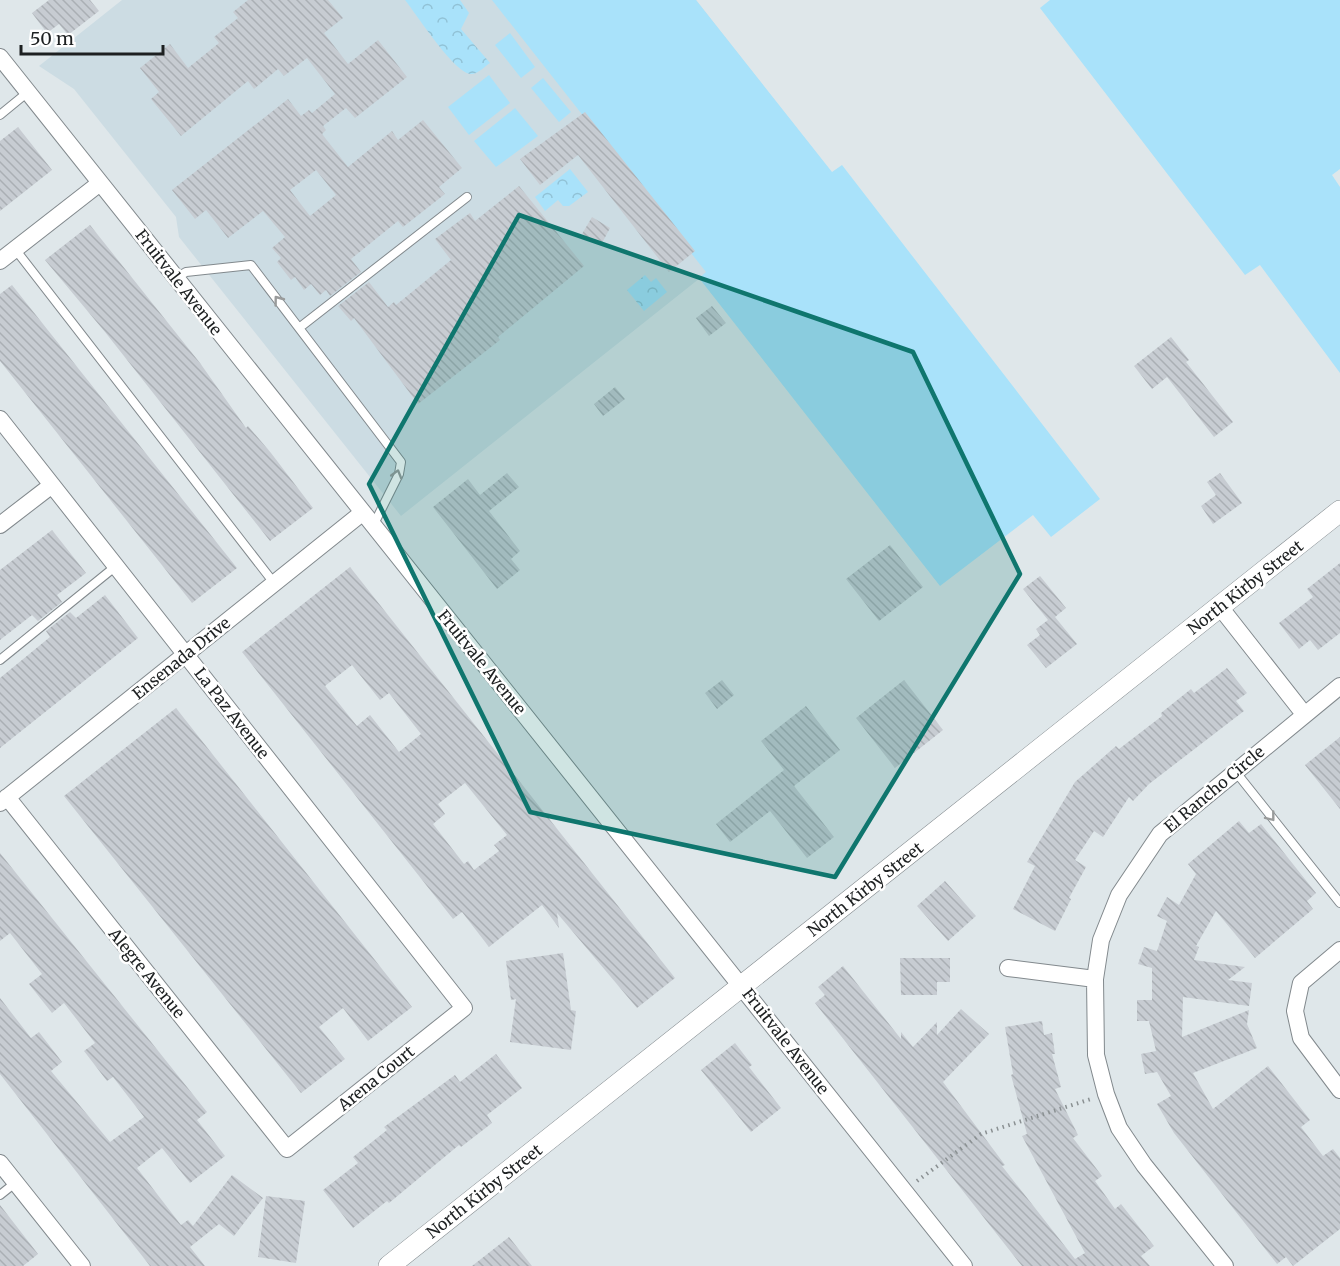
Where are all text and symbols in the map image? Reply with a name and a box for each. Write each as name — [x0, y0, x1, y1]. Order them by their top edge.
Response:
scale bar — [21, 18, 164, 56]
text: 50 m — [30, 27, 74, 50]
street label: Fruitvale Avenue — [131, 225, 227, 339]
one-way arrow — [274, 296, 285, 307]
one-way arrow — [390, 469, 403, 479]
street label: North Kirby Street — [1183, 535, 1307, 638]
street label: Fruitvale Avenue — [434, 606, 530, 718]
street label: Ensenada Drive — [128, 612, 234, 704]
street label: La Paz Avenue — [190, 663, 274, 763]
street label: El Rancho Circle — [1160, 741, 1268, 837]
one-way arrow — [1264, 810, 1275, 821]
street label: North Kirby Street — [803, 837, 927, 940]
street label: Alegre Avenue — [104, 923, 189, 1022]
street label: Fruitvale Avenue — [738, 984, 834, 1098]
street label: Arena Court — [333, 1041, 419, 1115]
street label: North Kirby Street — [422, 1139, 546, 1242]

